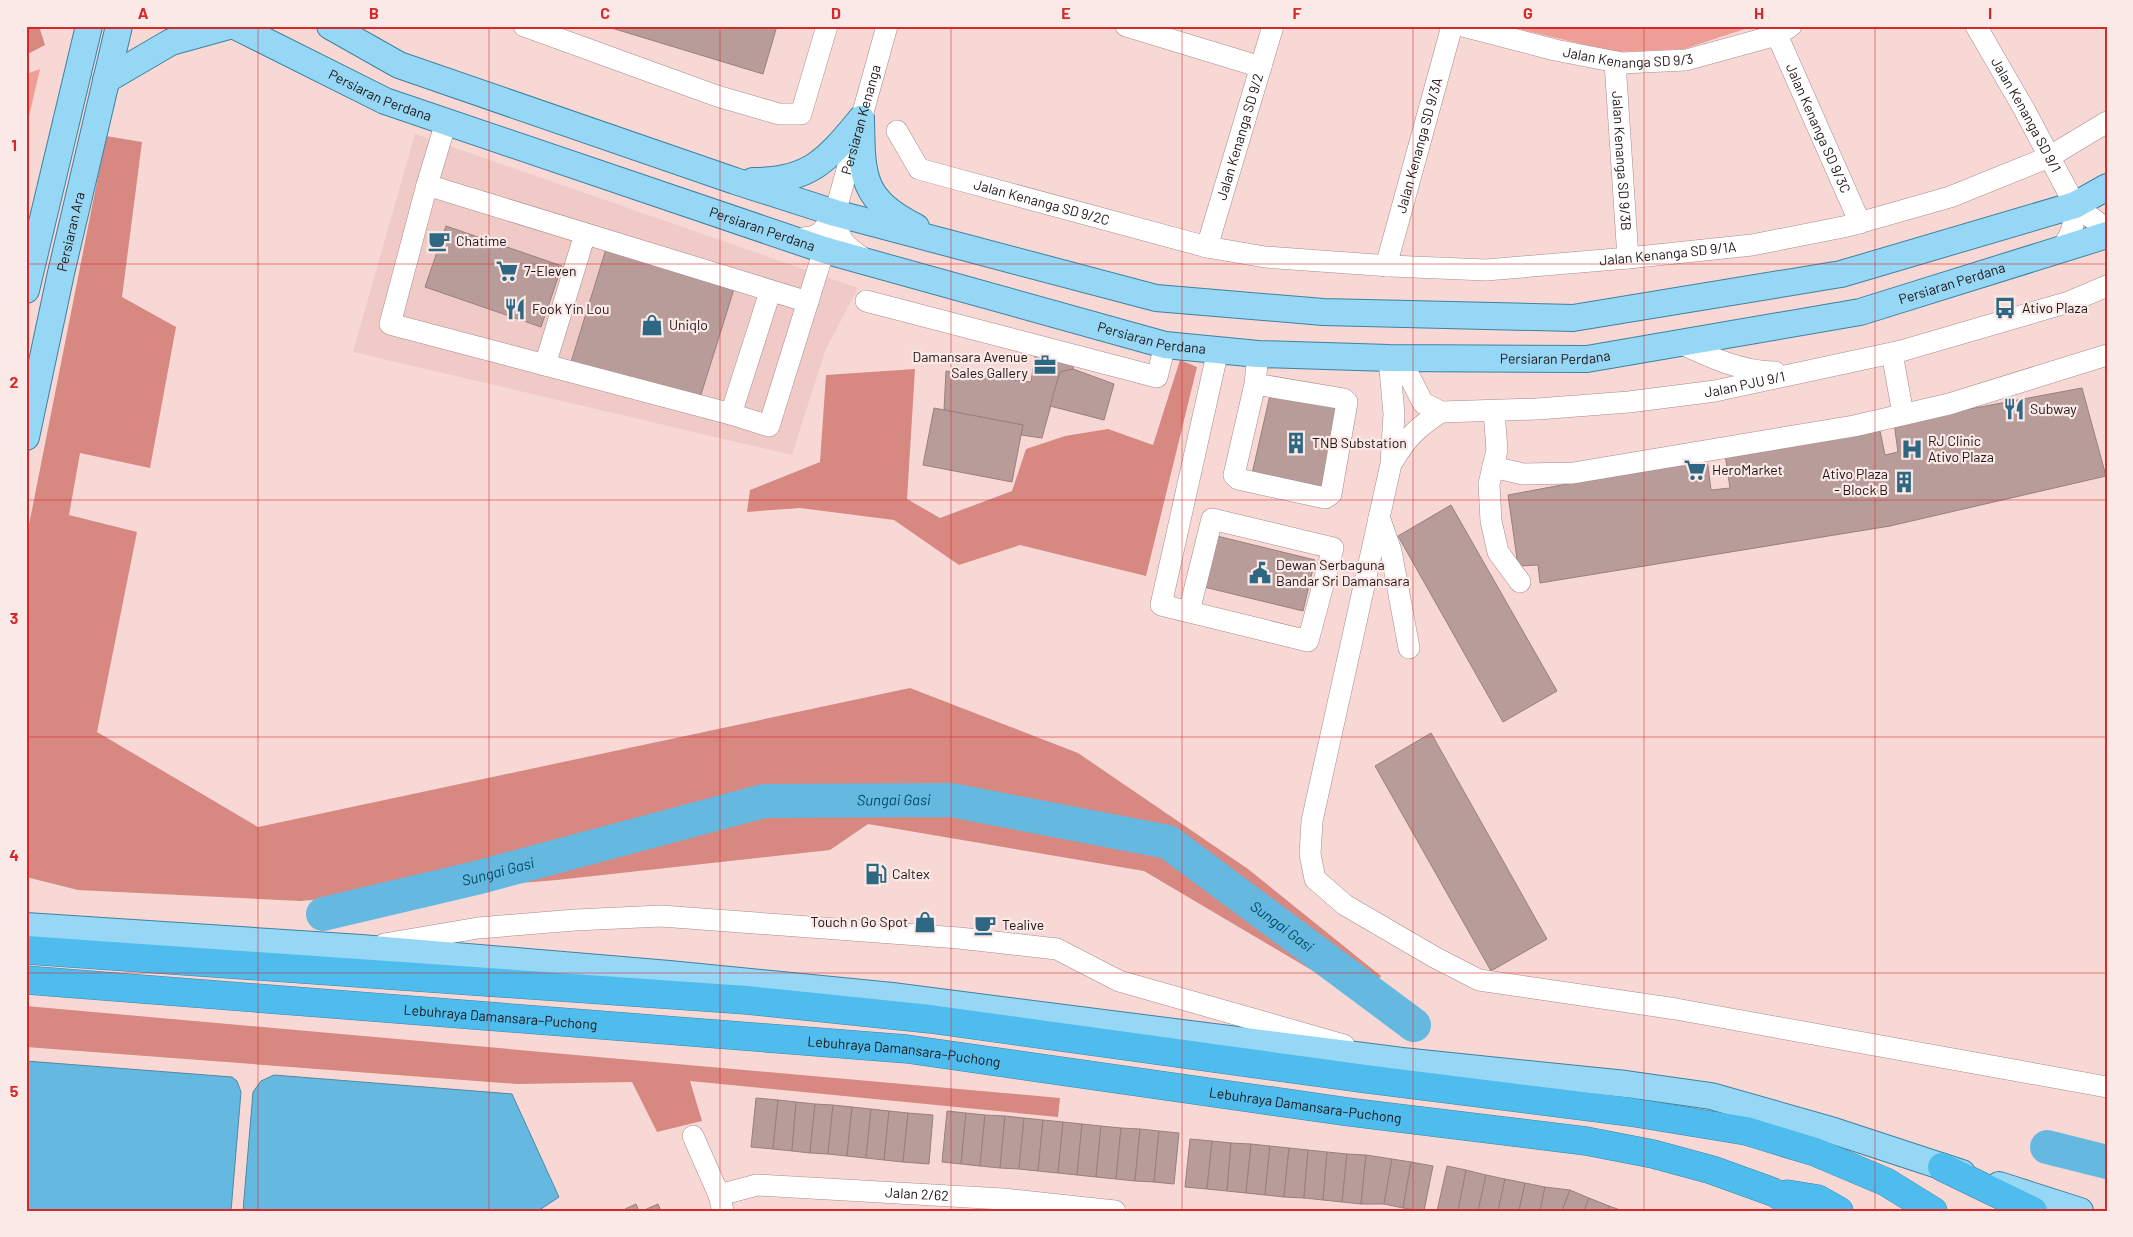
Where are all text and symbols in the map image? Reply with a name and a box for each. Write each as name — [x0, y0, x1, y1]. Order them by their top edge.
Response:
text: A — [138, 3, 149, 22]
text: B — [369, 3, 379, 22]
text: C — [600, 3, 610, 22]
text: D — [831, 3, 841, 22]
text: E — [1061, 3, 1071, 22]
text: F — [1293, 3, 1302, 22]
text: G — [1523, 3, 1533, 22]
text: H — [1754, 3, 1764, 22]
text: I — [1988, 3, 1992, 22]
street label: Jalan Kenanga SD 9/3 — [1562, 43, 1695, 71]
street label: Jalan Kenanga SD 9/1 — [1988, 54, 2065, 175]
street label: Jalan Kenanga SD 9/3C — [1783, 61, 1855, 195]
street label: Persiaran Kenanga — [837, 63, 884, 176]
street label: Persiaran Perdana — [326, 65, 434, 124]
street label: Jalan Kenanga SD 9/2 — [1212, 71, 1266, 202]
street label: Jalan Kenanga SD 9/3A — [1392, 75, 1446, 215]
street label: Jalan Kenanga SD 9/3B — [1609, 90, 1635, 231]
text: 1 — [11, 135, 17, 154]
street label: Jalan Kenanga SD 9/2C — [972, 175, 1112, 228]
street label: Persiaran Ara — [53, 190, 88, 273]
street label: Persiaran Perdana — [707, 203, 817, 254]
cafe icon: Chatime — [426, 228, 452, 254]
place label: Chatime — [456, 232, 507, 249]
street label: Jalan Kenanga SD 9/1A — [1599, 238, 1737, 268]
supermarket icon: 7-Eleven — [494, 258, 520, 284]
street label: Persiaran Perdana — [1896, 258, 2007, 307]
place label: 7-Eleven — [524, 262, 577, 279]
bus stop icon: Ativo Plaza — [1992, 295, 2018, 321]
restaurant icon: Fook Yin Lou — [502, 296, 528, 322]
place label: Ativo Plaza — [2022, 299, 2088, 316]
place label: Fook Yin Lou — [532, 300, 609, 317]
shop icon: Uniqlo — [639, 312, 665, 338]
place label: Uniqlo — [669, 316, 708, 333]
street label: Persiaran Perdana — [1096, 318, 1207, 357]
street label: Persiaran Perdana — [1500, 346, 1612, 367]
place label: Damansara Avenue Sales Gallery — [913, 348, 1029, 381]
office icon: Damansara Avenue Sales Gallery — [1032, 352, 1058, 378]
street label: Jalan PJU 9/1 — [1703, 367, 1786, 400]
text: 2 — [10, 372, 19, 391]
restaurant icon: Subway — [2001, 396, 2027, 422]
place label: Subway — [2030, 400, 2077, 417]
building icon: TNB Substation — [1283, 430, 1309, 456]
place label: RJ Clinic Ativo Plaza — [1928, 432, 1994, 465]
place label: TNB Substation — [1312, 434, 1407, 451]
hospital icon: RJ Clinic Ativo Plaza — [1899, 436, 1925, 462]
supermarket icon: HeroMarket — [1682, 457, 1708, 483]
place label: HeroMarket — [1712, 461, 1783, 478]
place label: Ativo Plaza - Block B — [1822, 465, 1888, 498]
building icon: Ativo Plaza - Block B — [1891, 469, 1917, 495]
place label: Dewan Serbaguna Bandar Sri Damansara — [1276, 556, 1410, 589]
public building icon: Dewan Serbaguna Bandar Sri Damansara — [1247, 560, 1273, 586]
text: 3 — [10, 608, 18, 627]
water label: Sungai Gasi — [857, 790, 931, 809]
text: 4 — [9, 845, 19, 864]
water label: Sungai Gasi — [460, 853, 536, 889]
fuel station icon: Caltex — [863, 861, 889, 887]
place label: Caltex — [892, 865, 930, 882]
water label: Sungai Gasi — [1247, 896, 1318, 955]
shop icon: Touch n Go Spot — [912, 909, 938, 935]
cafe icon: Tealive — [972, 912, 998, 938]
place label: Touch n Go Spot — [810, 913, 908, 930]
place label: Tealive — [1002, 916, 1044, 933]
street label: Lebuhraya Damansara–Puchong — [403, 1001, 598, 1033]
street label: Lebuhraya Damansara–Puchong — [807, 1032, 1002, 1070]
text: 5 — [10, 1081, 19, 1100]
street label: Lebuhraya Damansara–Puchong — [1208, 1083, 1403, 1126]
street label: Jalan 2/62 — [885, 1183, 949, 1204]

